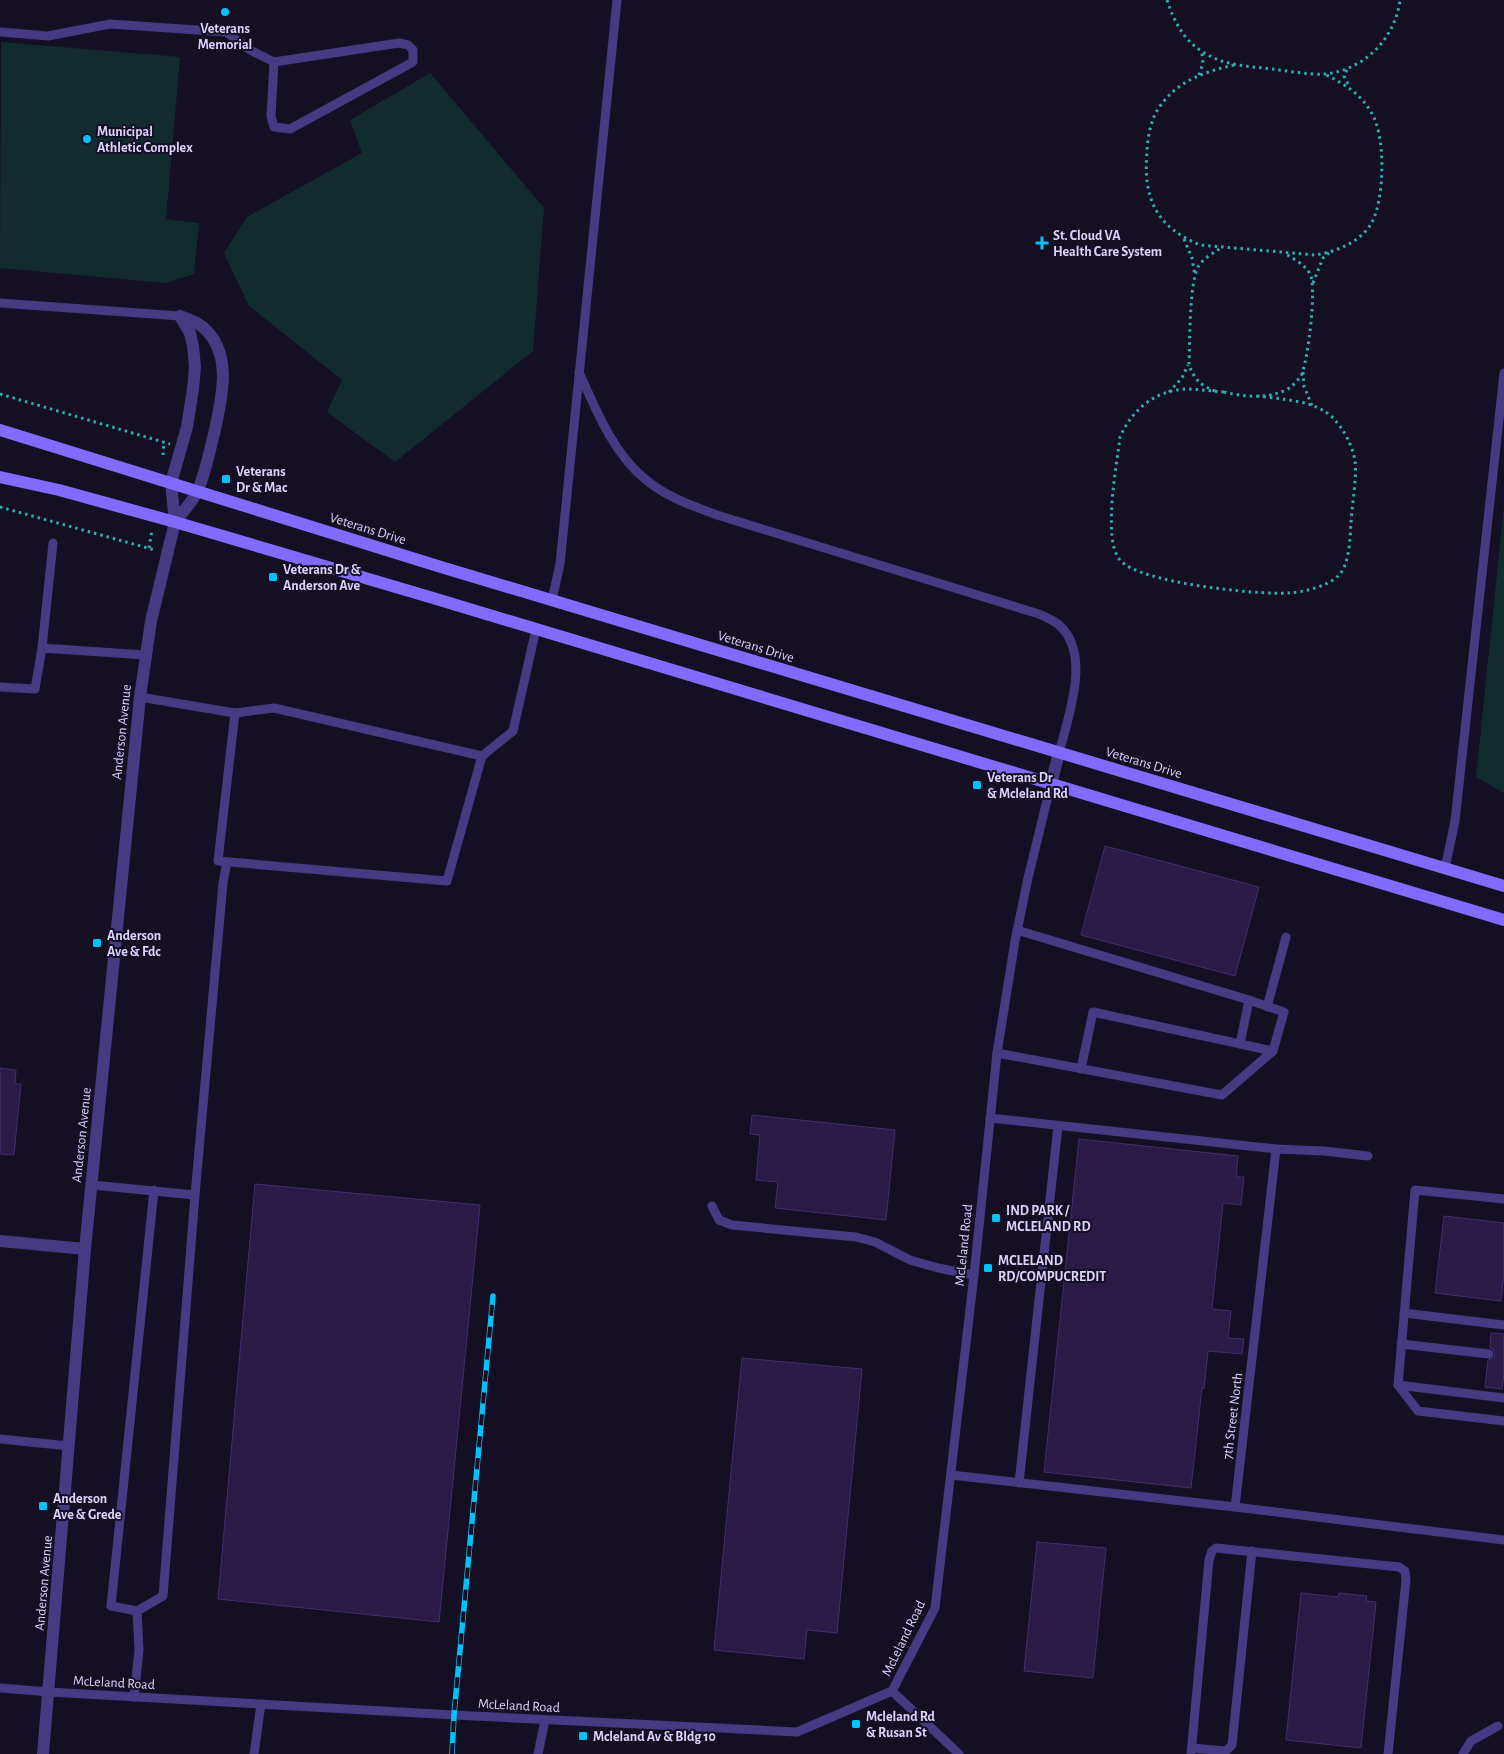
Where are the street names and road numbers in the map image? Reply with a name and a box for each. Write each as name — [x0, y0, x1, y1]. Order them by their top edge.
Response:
street label: Veterans Drive — [328, 511, 408, 547]
street label: Veterans Drive — [716, 629, 796, 665]
street label: Anderson Avenue — [110, 684, 134, 780]
street label: Veterans Drive — [1104, 745, 1184, 781]
street label: Anderson Avenue — [70, 1087, 94, 1183]
street label: McLeland Road — [953, 1203, 975, 1287]
street label: 7th Street North — [1221, 1372, 1245, 1460]
street label: Anderson Avenue — [33, 1535, 55, 1631]
street label: McLeland Road — [880, 1598, 928, 1678]
street label: McLeland Road — [73, 1674, 155, 1692]
street label: McLeland Road — [478, 1697, 560, 1715]

